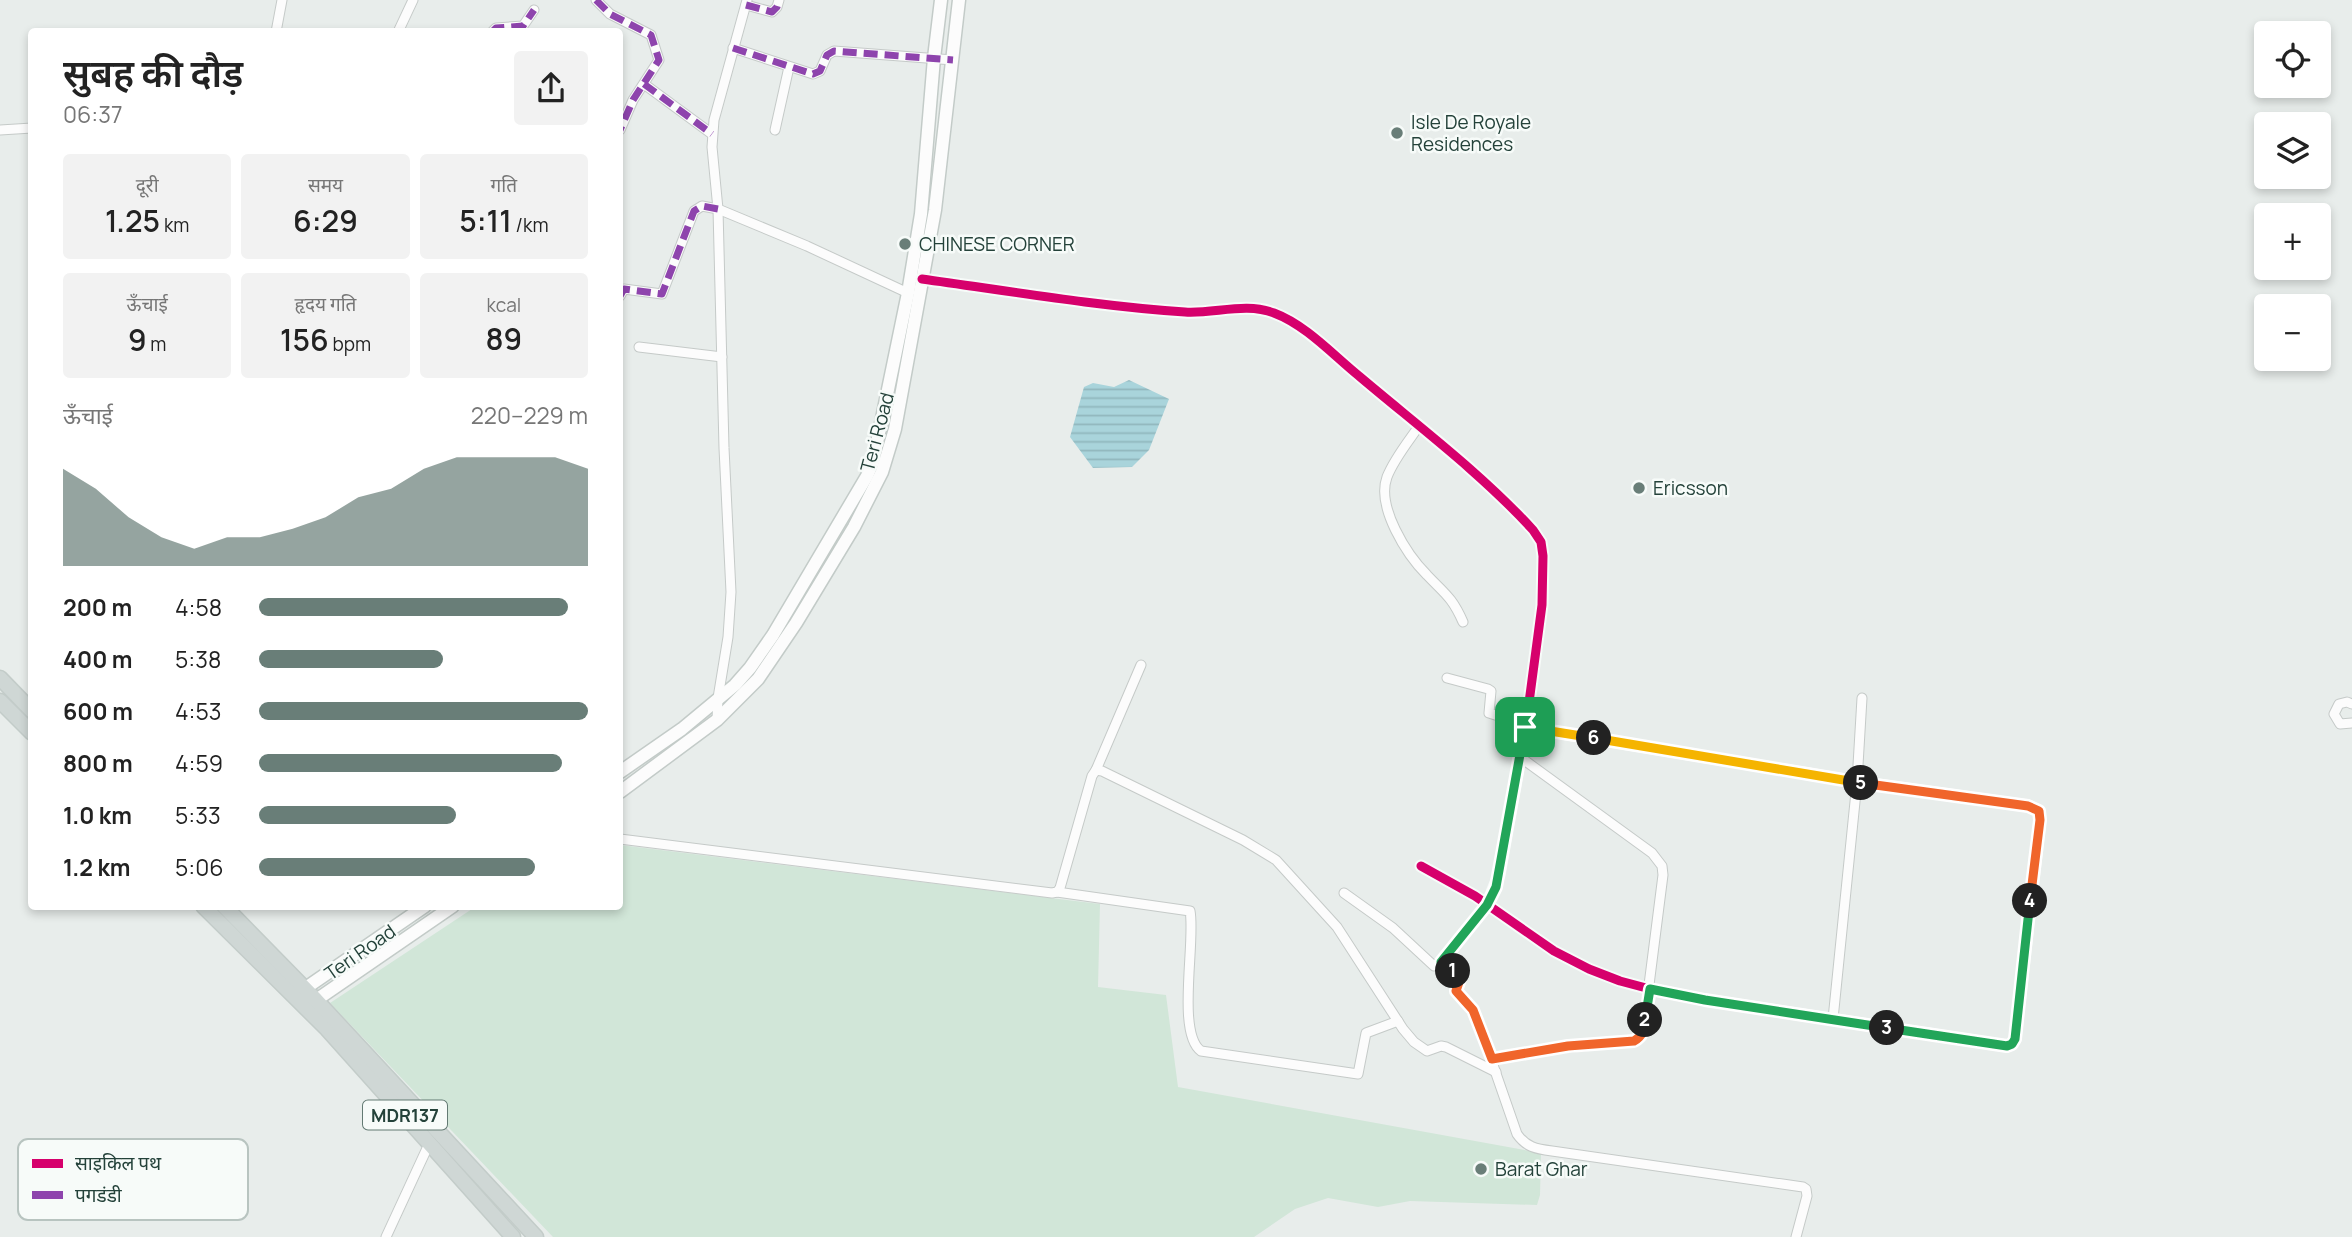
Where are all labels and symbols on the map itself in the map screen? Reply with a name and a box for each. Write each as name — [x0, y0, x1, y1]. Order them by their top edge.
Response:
place label: Isle De Royale Residences — [1411, 109, 1531, 157]
marker: Isle De Royale Residences — [1389, 125, 1405, 141]
place label: CHINESE CORNER — [919, 231, 1075, 257]
marker: CHINESE CORNER — [897, 236, 913, 252]
street label: Teri Road — [854, 389, 900, 475]
place label: Ericsson — [1653, 475, 1728, 501]
marker: Ericsson — [1631, 480, 1647, 496]
pin — [1495, 697, 1555, 757]
pin: 6 — [1576, 720, 1612, 756]
pin: 5 — [1843, 766, 1878, 800]
pin: 4 — [2012, 884, 2048, 918]
street label: Teri Road — [319, 918, 401, 986]
pin: 1 — [1436, 954, 1470, 988]
pin: 2 — [1628, 1002, 1662, 1038]
pin: 3 — [1870, 1010, 1904, 1046]
road number: MDR137 — [363, 1100, 447, 1130]
legend — [18, 1139, 248, 1220]
text: साइकिल पथ — [75, 1150, 162, 1176]
place label: Barat Ghar — [1495, 1156, 1588, 1182]
marker: Barat Ghar — [1473, 1161, 1489, 1177]
text: पगडंडी — [75, 1182, 123, 1208]

